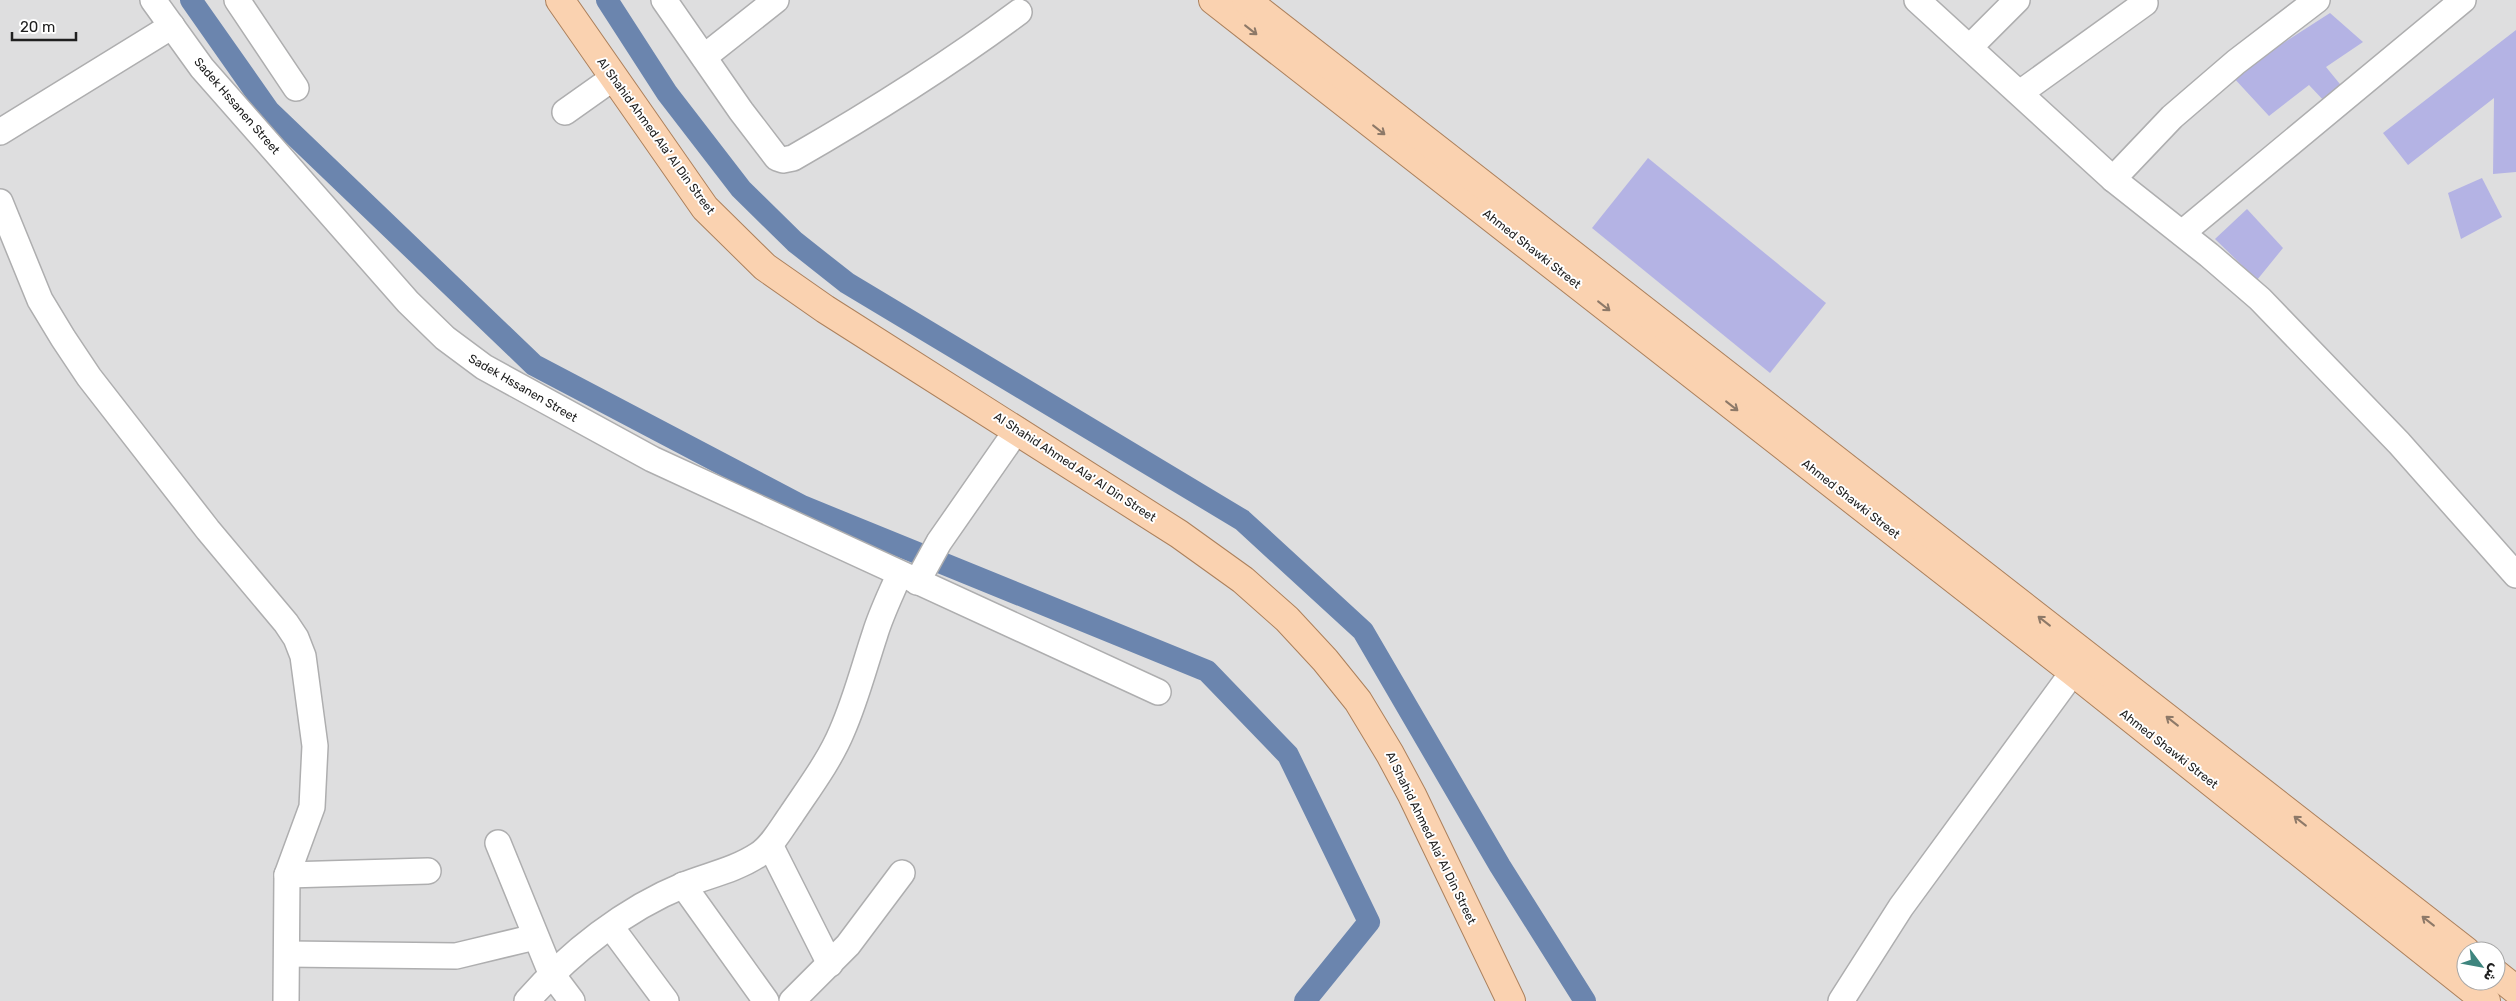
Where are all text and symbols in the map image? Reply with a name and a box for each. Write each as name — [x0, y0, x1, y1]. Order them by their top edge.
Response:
scale bar — [12, 10, 76, 42]
text: 20 m — [20, 18, 55, 36]
one-way arrow — [1244, 25, 1258, 35]
street label: Sadek Hssanen Street — [191, 55, 283, 157]
street label: Al Shahid Ahmed Ala' Al Din Street — [594, 55, 718, 217]
one-way arrow — [1372, 125, 1386, 135]
street label: Ahmed Shawki Street — [1480, 206, 1584, 292]
one-way arrow — [1597, 300, 1610, 311]
street label: Sadek Hssanen Street — [466, 351, 580, 425]
one-way arrow — [1725, 400, 1738, 411]
street label: Al Shahid Ahmed Ala' Al Din Street — [991, 409, 1159, 525]
street label: Ahmed Shawki Street — [1799, 456, 1903, 542]
one-way arrow — [2037, 615, 2050, 626]
street label: Ahmed Shawki Street — [2117, 706, 2221, 792]
one-way arrow — [2166, 715, 2179, 726]
street label: Al Shahid Ahmed Ala' Al Din Street — [1383, 749, 1479, 927]
one-way arrow — [2294, 815, 2307, 826]
one-way arrow — [2421, 916, 2434, 927]
north arrow — [2456, 941, 2506, 991]
text: ش — [2480, 961, 2504, 985]

